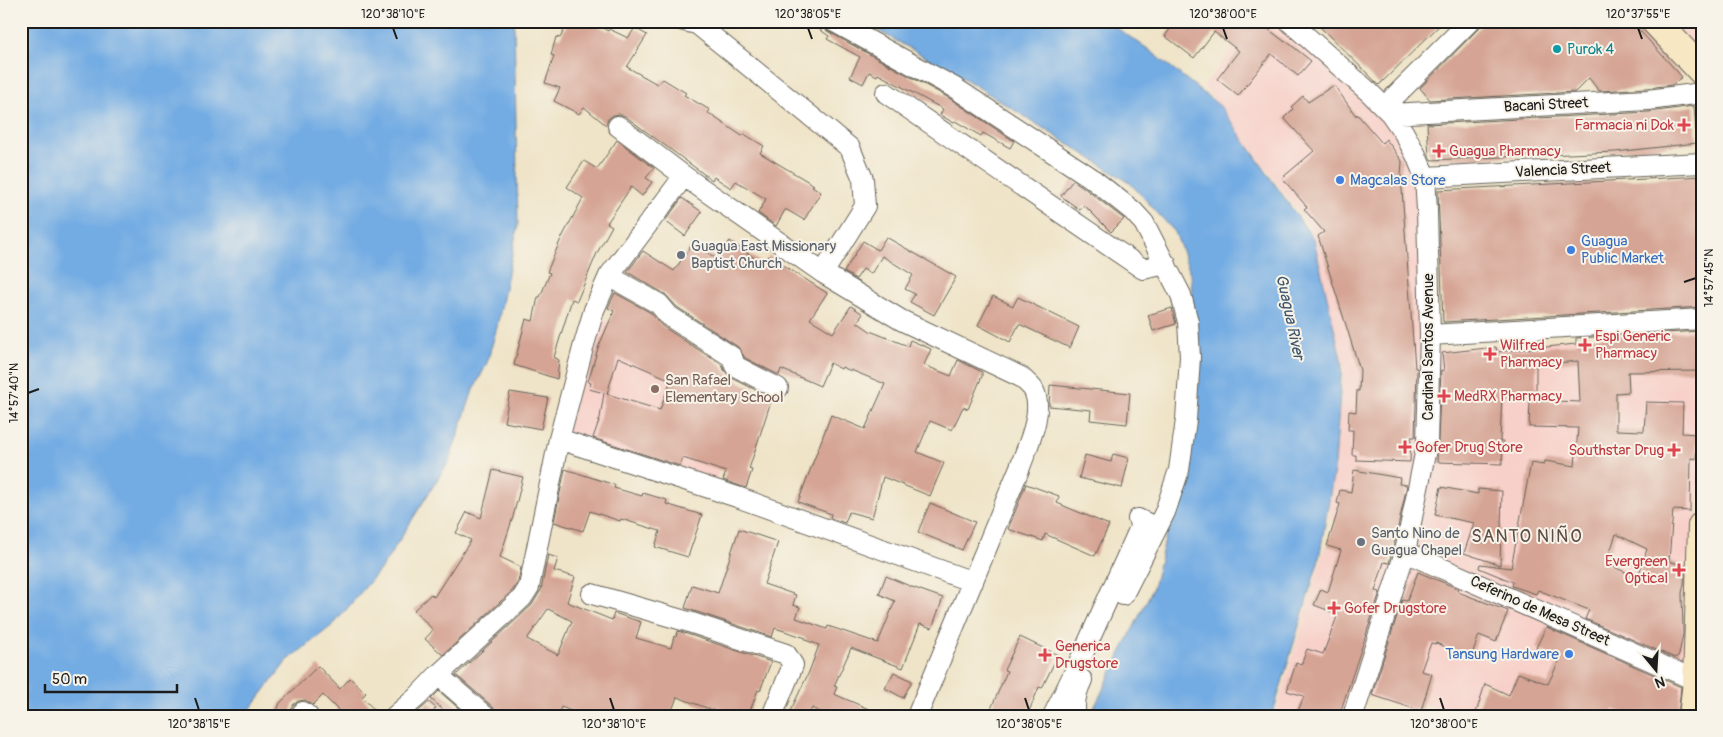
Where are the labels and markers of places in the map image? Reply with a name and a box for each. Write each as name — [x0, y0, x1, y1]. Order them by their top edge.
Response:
place label: Purok 4 — [1567, 40, 1614, 59]
marker: Purok 4 — [1551, 43, 1563, 55]
place label: Farmacia ni Dok — [1575, 116, 1675, 135]
marker: Farmacia ni Dok — [1678, 119, 1690, 131]
place label: Guagua Pharmacy — [1449, 142, 1561, 161]
marker: Guagua Pharmacy — [1433, 145, 1445, 157]
place label: Magcalas Store — [1350, 171, 1446, 190]
marker: Magcalas Store — [1334, 174, 1346, 186]
place label: Guagua Public Market — [1581, 232, 1665, 268]
place label: Guagua East Missionary Baptist Church — [691, 237, 837, 273]
marker: Guagua Public Market — [1565, 244, 1577, 256]
marker: Guagua East Missionary Baptist Church — [675, 249, 687, 261]
place label: Espi Generic Pharmacy — [1595, 327, 1671, 363]
place label: Wilfred Pharmacy — [1500, 336, 1563, 372]
marker: Espi Generic Pharmacy — [1579, 339, 1591, 351]
marker: Wilfred Pharmacy — [1484, 348, 1496, 360]
place label: San Rafael Elementary School — [665, 371, 784, 407]
marker: San Rafael Elementary School — [649, 383, 661, 395]
place label: MedRX Pharmacy — [1454, 387, 1563, 406]
marker: MedRX Pharmacy — [1438, 390, 1450, 402]
place label: Gofer Drug Store — [1415, 438, 1523, 457]
marker: Gofer Drug Store — [1399, 441, 1411, 453]
place label: Southstar Drug — [1568, 441, 1664, 460]
marker: Southstar Drug — [1668, 444, 1680, 456]
place label: Santo Nino de Guagua Chapel — [1371, 524, 1462, 560]
marker: Santo Nino de Guagua Chapel — [1355, 536, 1367, 548]
place label: Evergreen Optical — [1605, 552, 1668, 588]
marker: Evergreen Optical — [1672, 563, 1686, 577]
place label: Gofer Drugstore — [1344, 599, 1447, 618]
marker: Gofer Drugstore — [1328, 602, 1340, 614]
place label: Generica Drugstore — [1055, 637, 1119, 673]
place label: Tansung Hardware — [1445, 645, 1560, 664]
marker: Tansung Hardware — [1563, 648, 1575, 660]
marker: Generica Drugstore — [1039, 649, 1051, 661]

